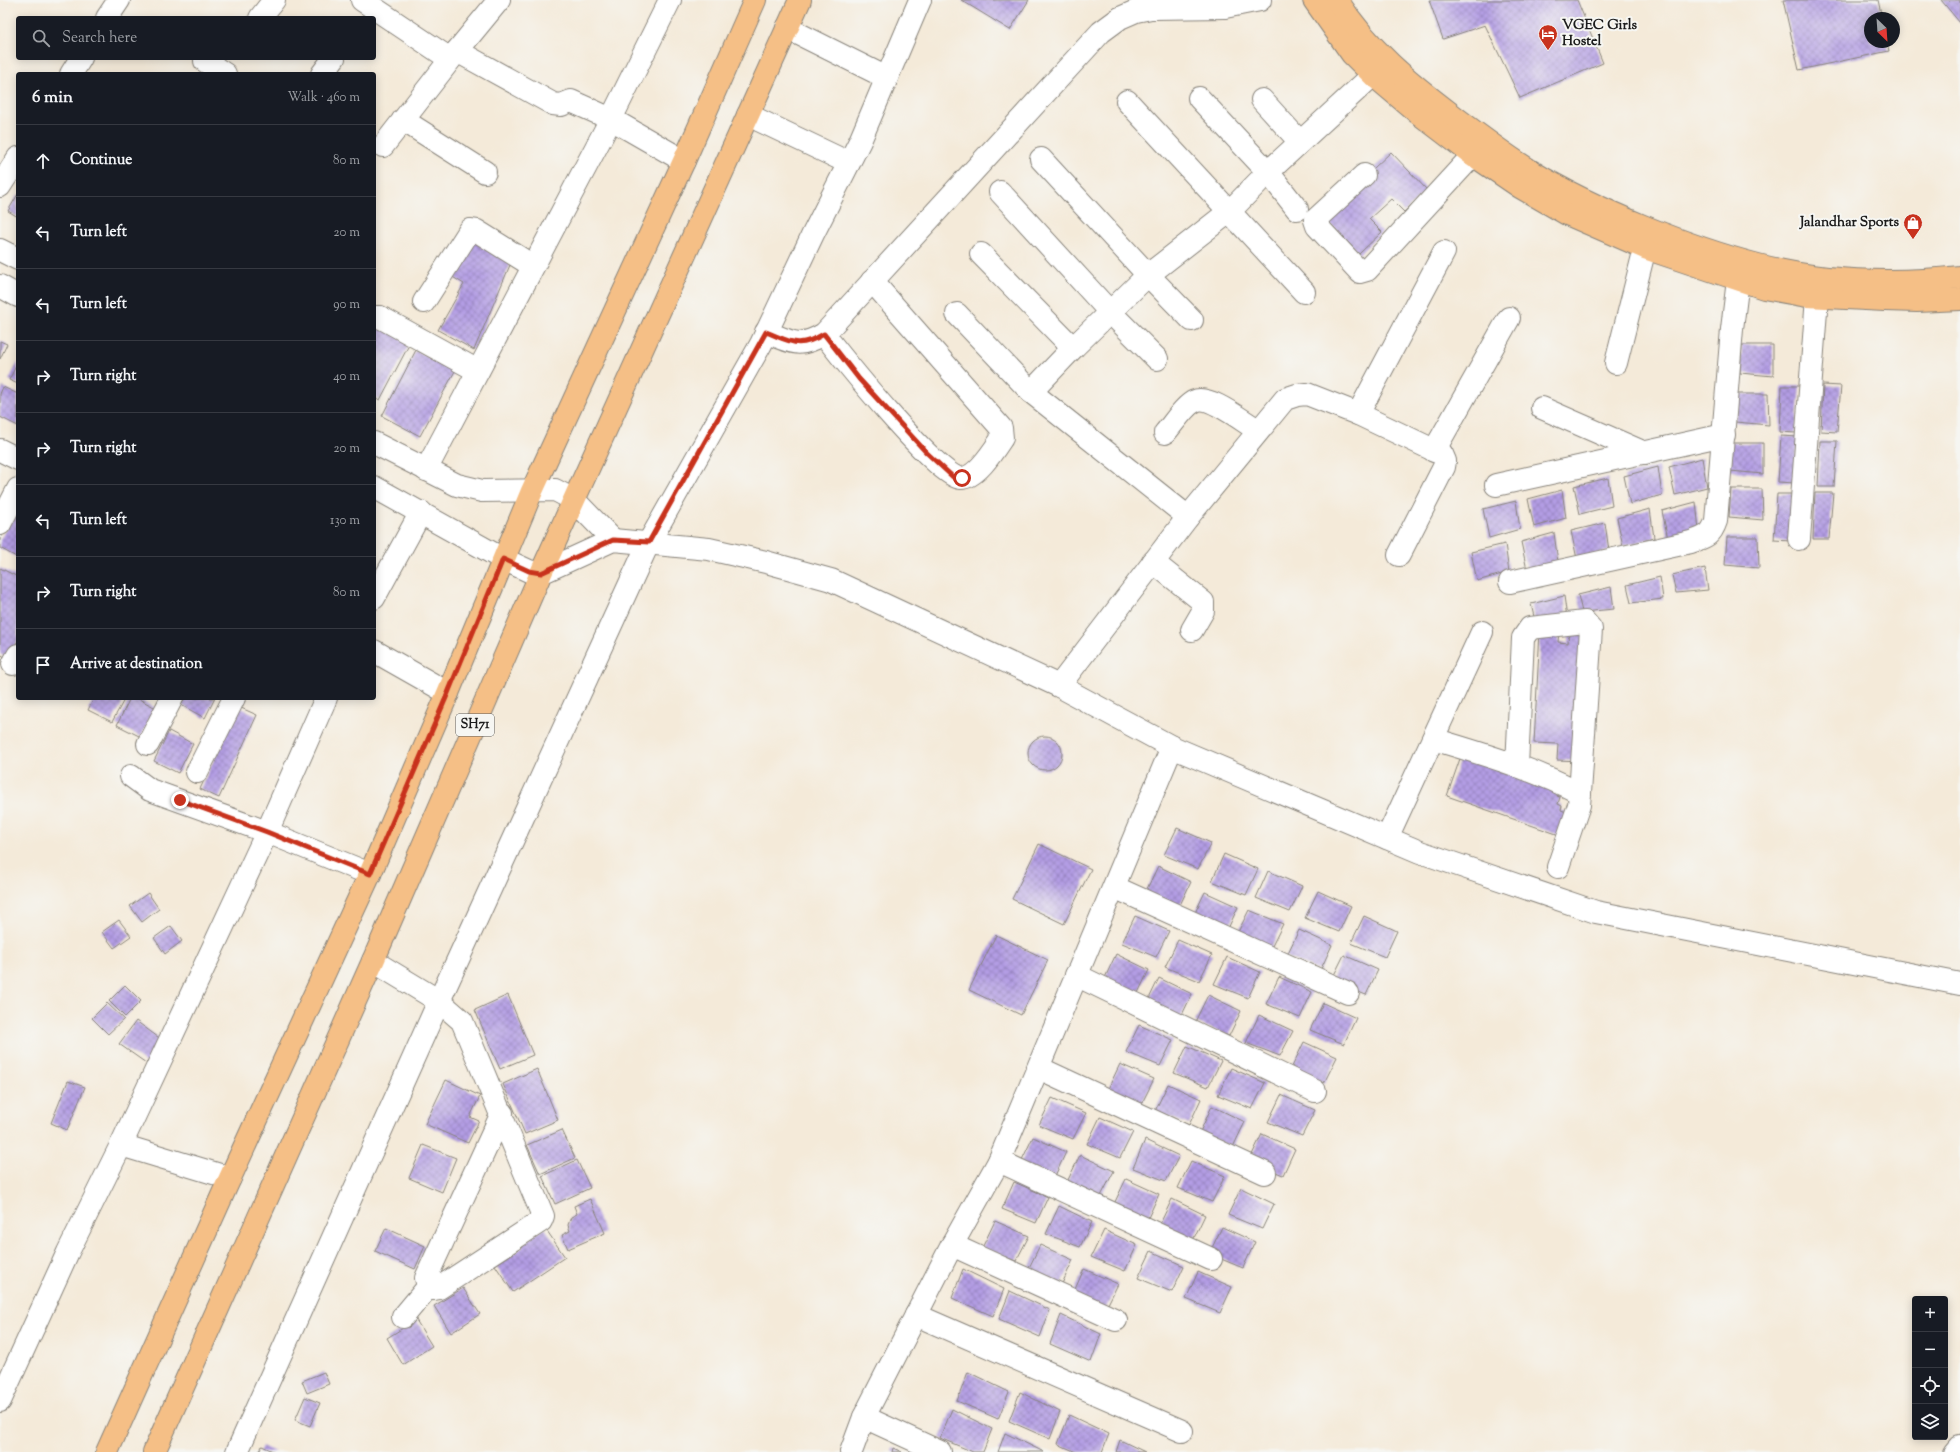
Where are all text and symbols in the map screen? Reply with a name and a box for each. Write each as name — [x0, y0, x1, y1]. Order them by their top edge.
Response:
north arrow — [1864, 12, 1900, 48]
search box — [16, 16, 376, 60]
place label: VGEC Girls Hostel — [1562, 16, 1638, 52]
hotel icon: VGEC Girls Hostel — [1537, 23, 1559, 51]
icon: search — [30, 27, 52, 49]
text: Search here — [62, 28, 137, 49]
text: 6 min — [32, 86, 73, 110]
text: Walk · 460 m — [287, 89, 360, 107]
icon: ahead — [32, 150, 54, 172]
text: Continue — [70, 150, 132, 171]
text: 80 m — [333, 152, 360, 170]
shop icon: Jalandhar Sports — [1902, 212, 1924, 240]
place label: Jalandhar Sports — [1799, 213, 1899, 233]
icon: left — [32, 222, 54, 244]
text: Turn left — [70, 222, 127, 243]
text: 20 m — [334, 224, 360, 242]
icon: left — [32, 294, 54, 316]
text: Turn left — [70, 294, 127, 315]
text: 90 m — [333, 296, 360, 314]
icon: right — [32, 366, 54, 388]
text: Turn right — [70, 366, 136, 387]
text: 40 m — [333, 368, 360, 386]
icon: right — [32, 438, 54, 460]
text: Turn right — [70, 438, 136, 459]
text: 20 m — [334, 440, 360, 458]
route start — [953, 469, 971, 487]
icon: left — [32, 510, 54, 532]
text: Turn left — [70, 510, 127, 531]
text: 130 m — [330, 512, 360, 530]
icon: right — [32, 582, 54, 604]
text: Turn right — [70, 582, 136, 603]
text: 80 m — [333, 584, 360, 602]
icon: arrive — [32, 654, 54, 676]
text: Arrive at destination — [70, 654, 203, 675]
road number: SH71 — [456, 714, 494, 736]
route end — [171, 791, 189, 809]
map controls — [1912, 1296, 1948, 1440]
button: + — [1912, 1296, 1948, 1332]
button: − — [1912, 1332, 1948, 1368]
button: locate — [1912, 1368, 1948, 1404]
button: layers — [1912, 1404, 1948, 1440]

